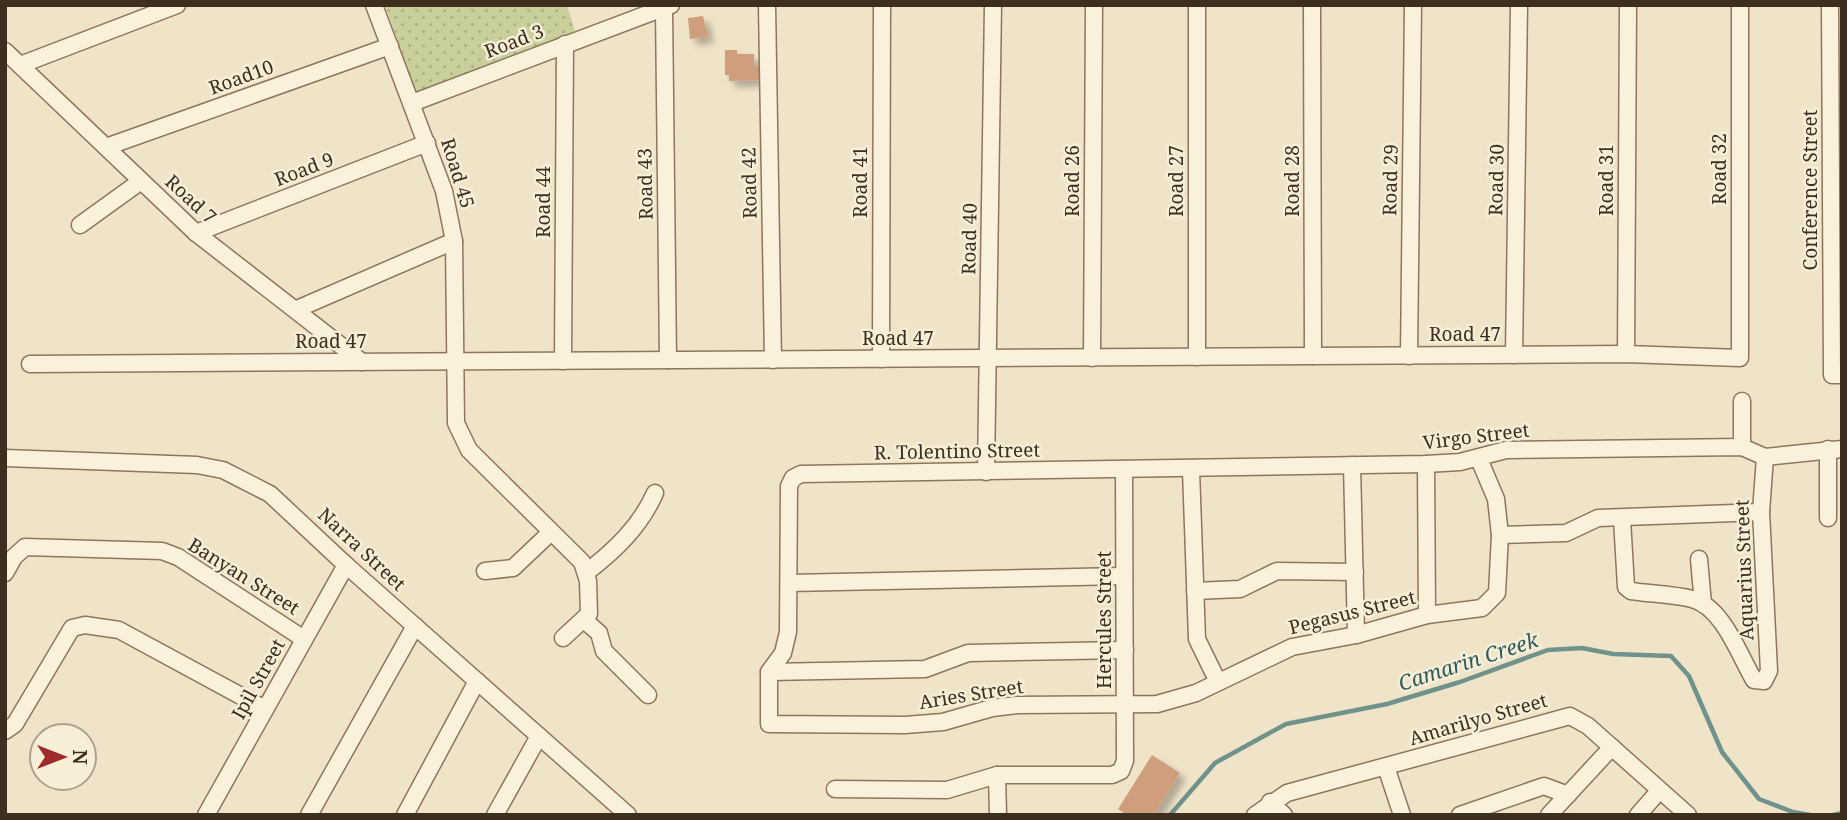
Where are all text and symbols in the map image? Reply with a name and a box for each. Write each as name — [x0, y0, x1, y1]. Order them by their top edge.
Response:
street label: Road 3 — [481, 18, 547, 64]
street label: Road10 — [205, 53, 277, 101]
street label: Conference Street — [1797, 109, 1823, 270]
street label: Road 32 — [1706, 133, 1732, 205]
street label: Road 45 — [435, 135, 481, 211]
street label: Road 29 — [1376, 144, 1404, 216]
street label: Road 30 — [1482, 144, 1510, 216]
street label: Road 31 — [1593, 144, 1619, 216]
street label: Road 26 — [1059, 145, 1085, 217]
street label: Road 27 — [1163, 145, 1189, 217]
street label: Road 28 — [1279, 145, 1305, 217]
street label: Road 9 — [271, 146, 337, 192]
street label: Road 41 — [847, 146, 873, 218]
street label: Road 42 — [735, 147, 763, 219]
street label: Road 43 — [631, 148, 659, 220]
street label: Road 44 — [530, 166, 556, 238]
street label: Road 7 — [160, 169, 222, 229]
street label: Road 40 — [955, 203, 983, 275]
street label: Road 47 — [1429, 321, 1501, 347]
street label: Road 47 — [862, 325, 934, 351]
street label: Road 47 — [295, 328, 367, 354]
street label: Virgo Street — [1421, 417, 1531, 455]
street label: R. Tolentino Street — [874, 437, 1041, 465]
street label: Aquarius Street — [1729, 499, 1759, 641]
street label: Narra Street — [312, 502, 412, 597]
street label: Banyan Street — [183, 531, 305, 621]
street label: Hercules Street — [1091, 551, 1117, 689]
street label: Pegasus Street — [1286, 584, 1418, 640]
water label: Camarin Creek — [1394, 625, 1543, 697]
street label: Ipil Street — [225, 634, 291, 724]
street label: Aries Street — [917, 673, 1025, 715]
street label: Amarilyo Street — [1406, 687, 1550, 751]
north arrow — [28, 722, 98, 792]
text: N — [67, 750, 93, 765]

